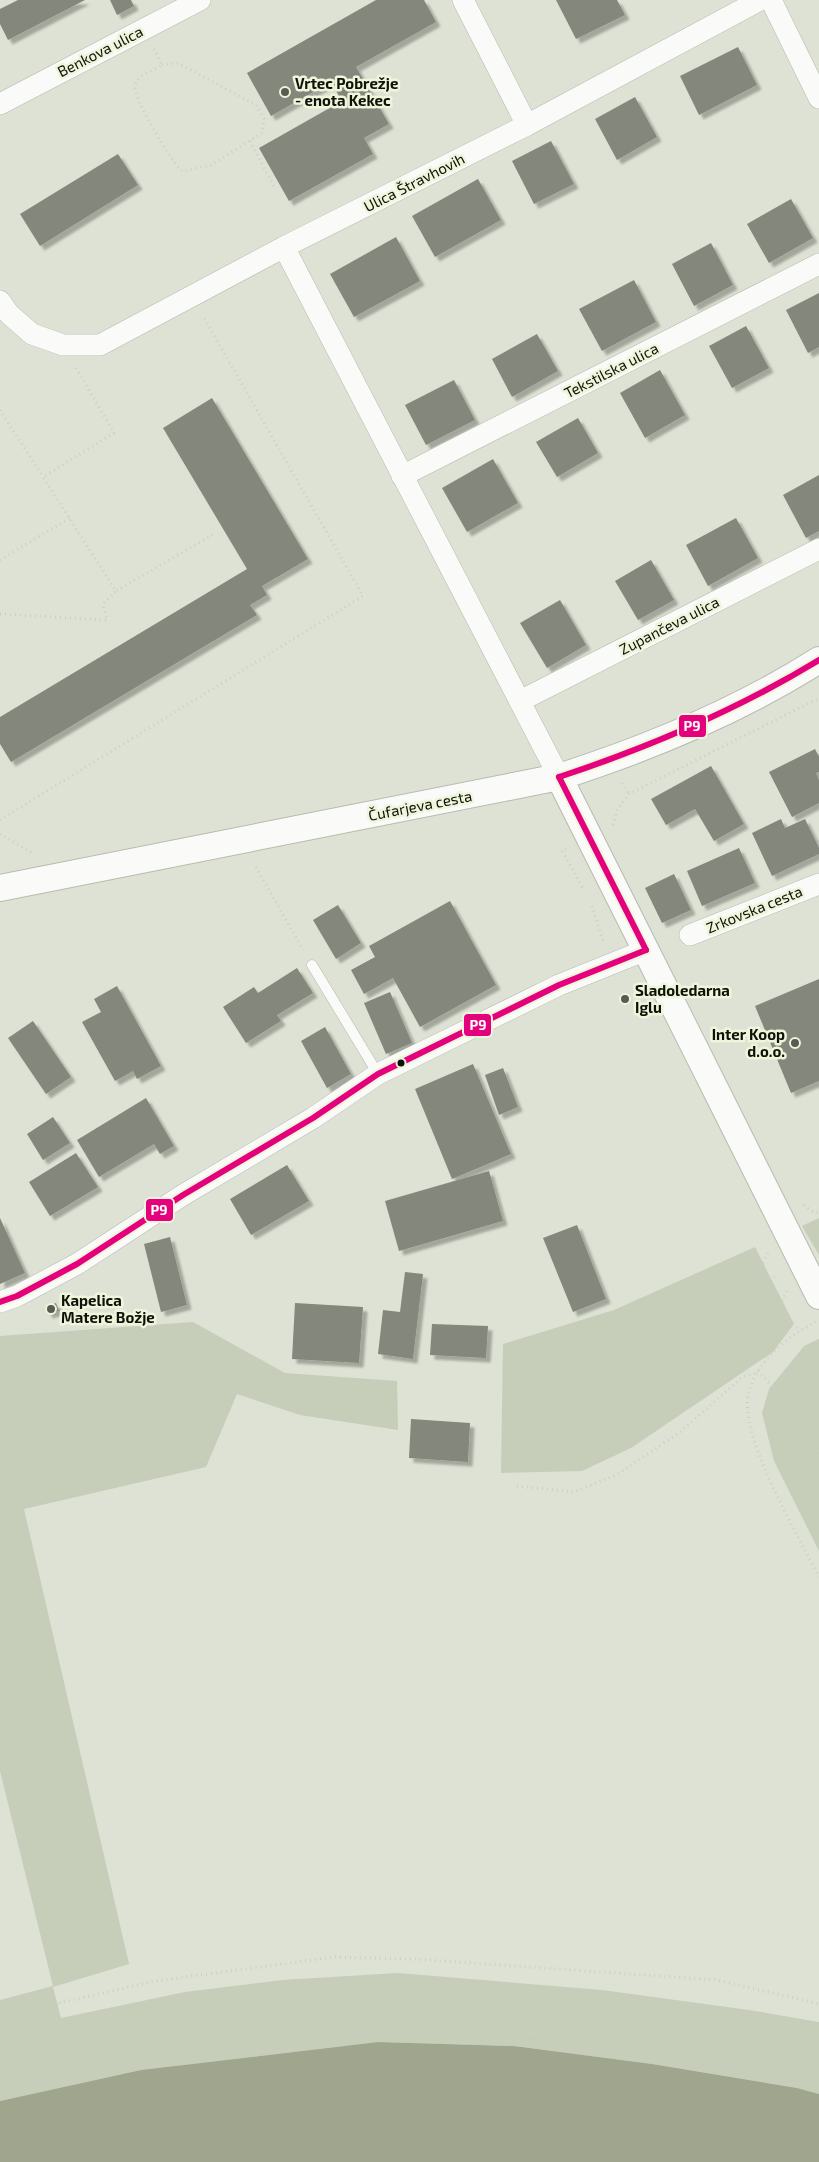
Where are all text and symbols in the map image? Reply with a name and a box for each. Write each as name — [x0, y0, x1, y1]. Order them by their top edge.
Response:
street label: Benkova ulica — [54, 22, 146, 80]
place label: Vrtec Pobrežje - enota Kekec — [295, 74, 398, 109]
marker: Vrtec Pobrežje - enota Kekec — [279, 86, 291, 98]
street label: Ulica Štravhovih — [361, 149, 467, 215]
street label: Tekstilska ulica — [561, 339, 661, 401]
street label: Zupančeva ulica — [616, 592, 722, 658]
line badge: P9 — [678, 714, 707, 738]
text: P9 — [684, 717, 700, 734]
street label: Čufarjeva cesta — [367, 786, 473, 825]
street label: Zrkovska cesta — [703, 882, 805, 936]
place label: Sladoledarna Iglu — [635, 981, 730, 1016]
marker: Sladoledarna Iglu — [619, 993, 631, 1005]
line badge: P9 — [463, 1013, 492, 1037]
text: P9 — [470, 1016, 486, 1033]
place label: Inter Koop d.o.o. — [712, 1025, 785, 1060]
marker: Inter Koop d.o.o. — [789, 1037, 801, 1049]
unlabelled marker — [396, 1058, 406, 1068]
line badge: P9 — [145, 1198, 174, 1222]
text: P9 — [151, 1201, 167, 1218]
place label: Kapelica Matere Božje — [61, 1291, 155, 1326]
marker: Kapelica Matere Božje — [45, 1303, 57, 1315]

